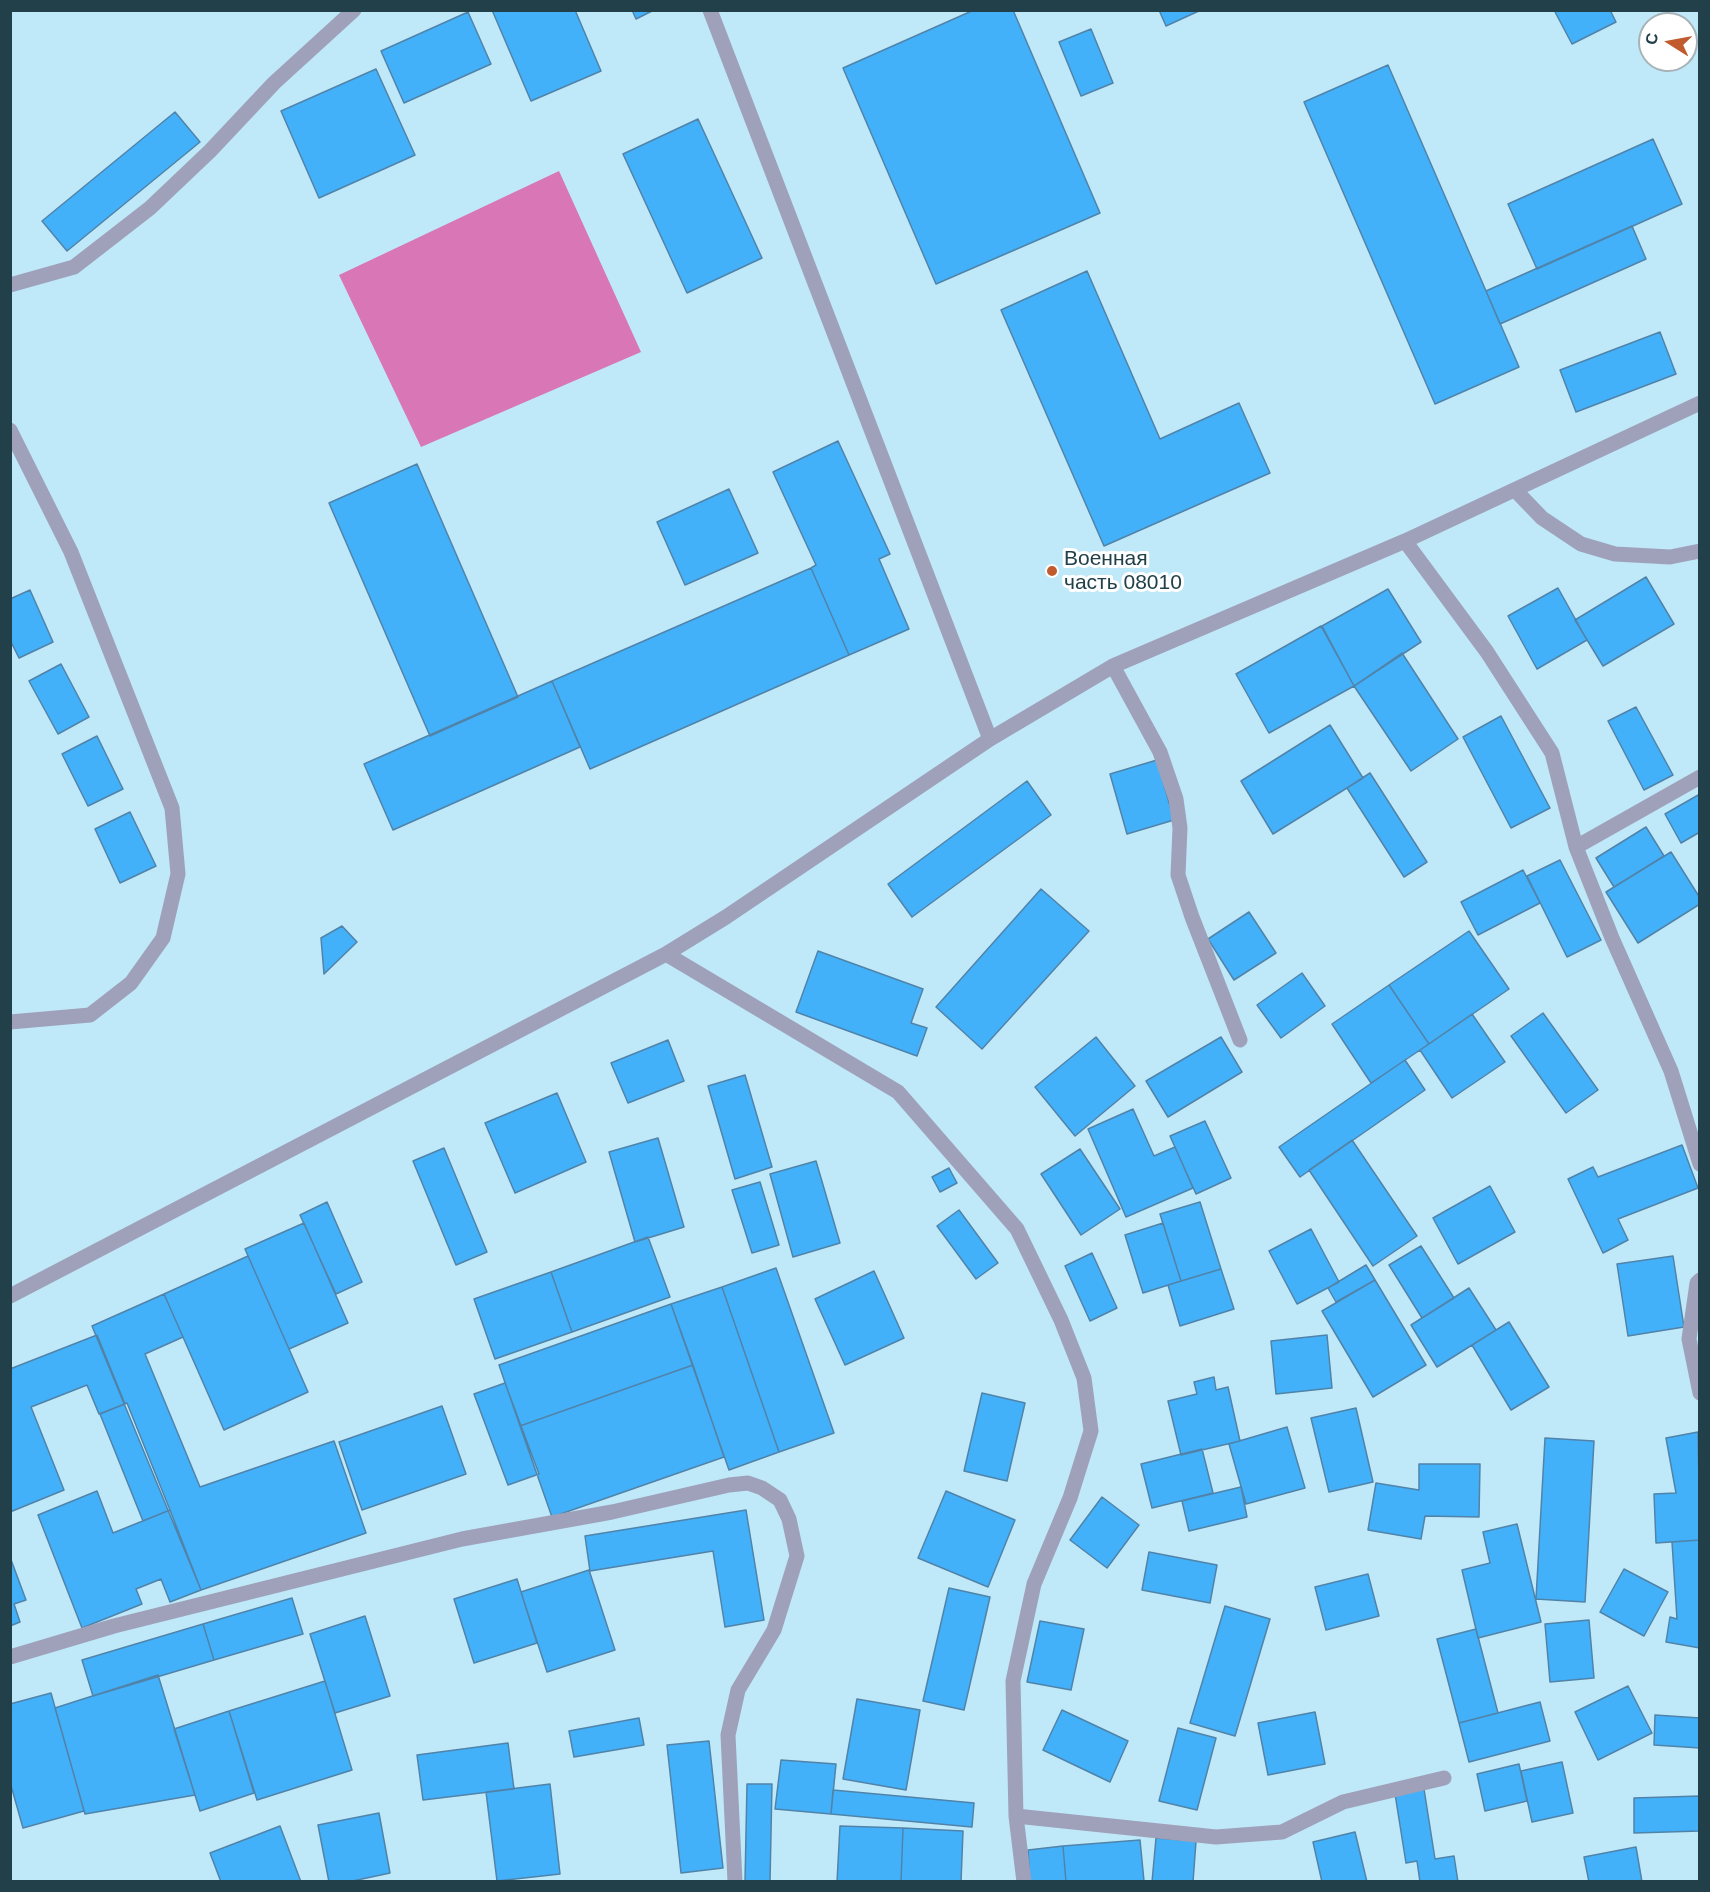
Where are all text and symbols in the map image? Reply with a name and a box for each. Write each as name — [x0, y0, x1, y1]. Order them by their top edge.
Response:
north arrow — [1638, 12, 1698, 72]
text: С — [1642, 32, 1661, 46]
place label: Военная часть 08010 — [1064, 546, 1182, 596]
marker: Военная часть 08010 — [1045, 564, 1059, 578]

